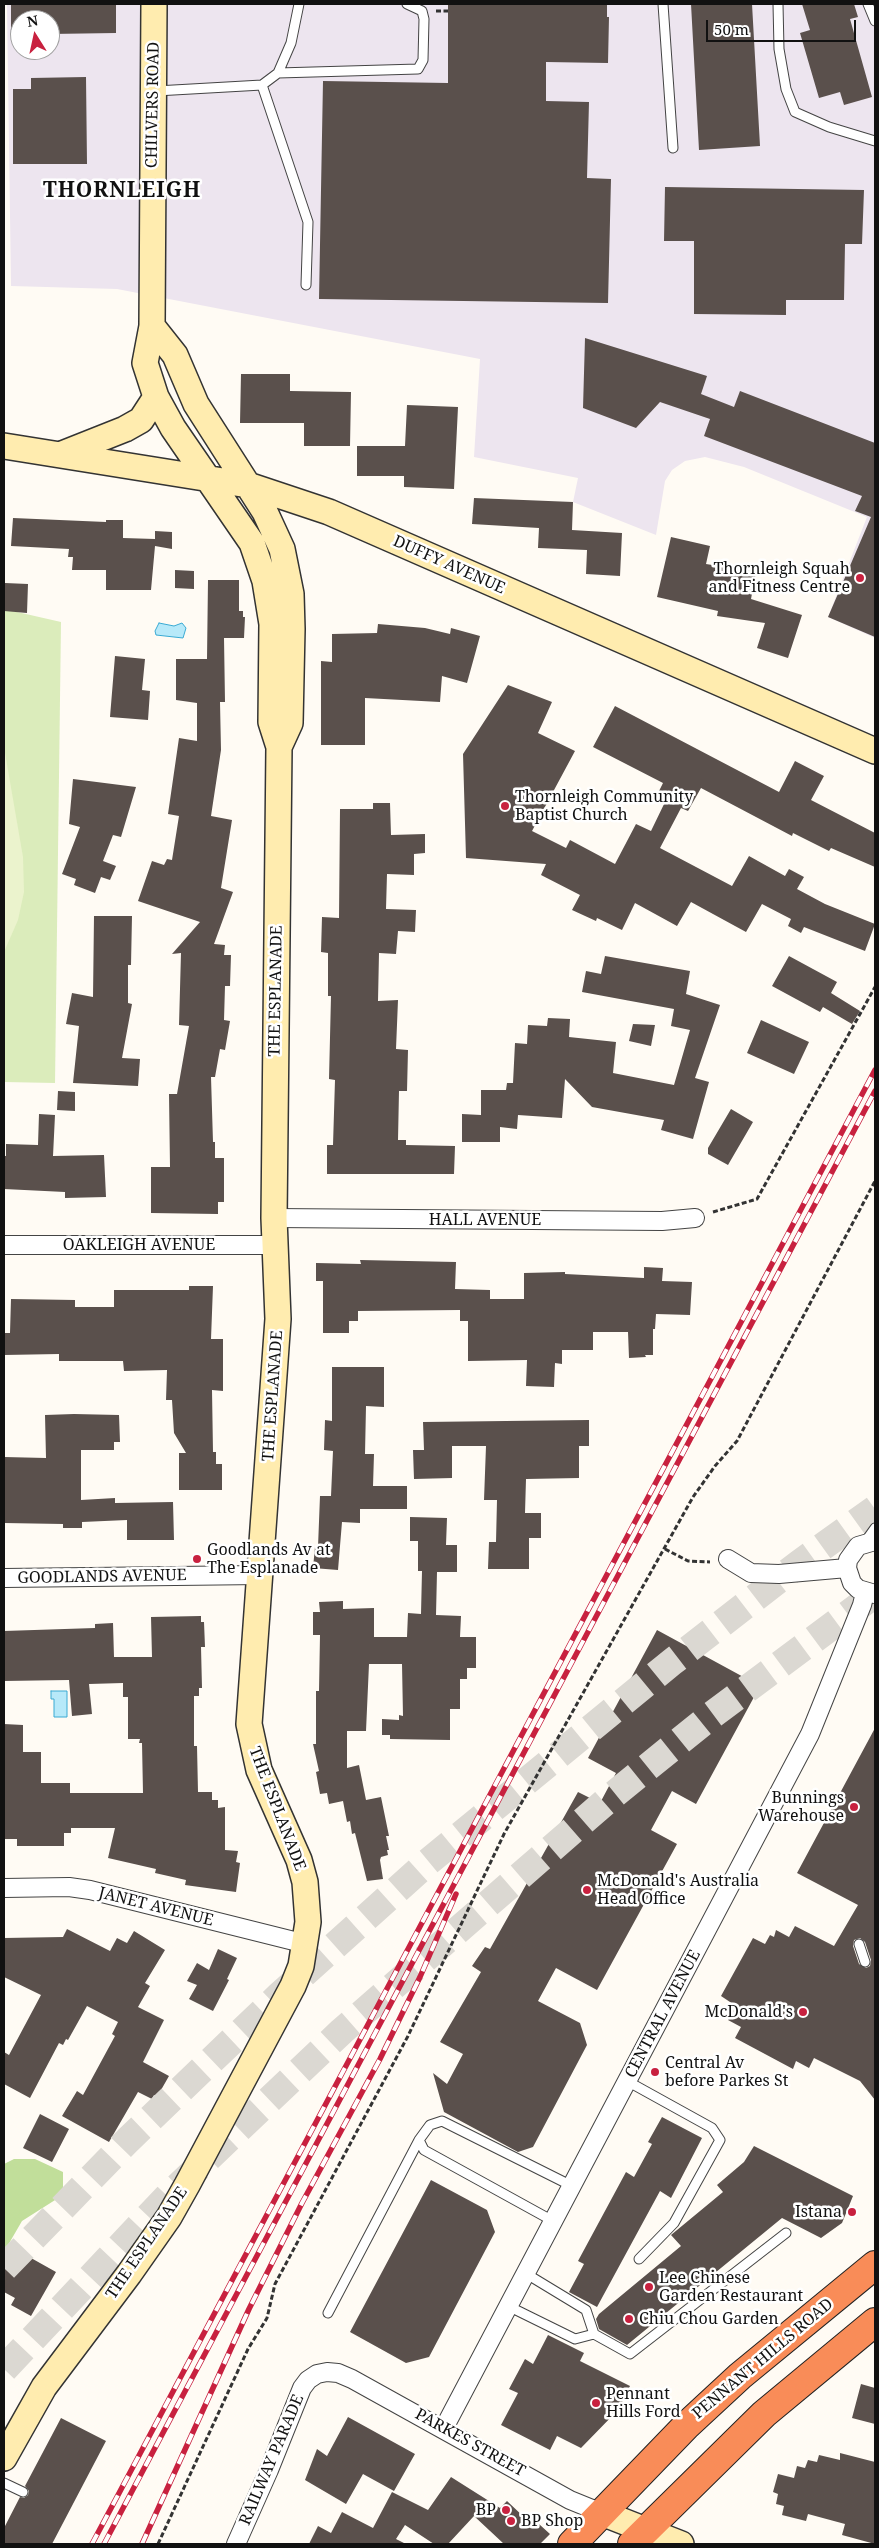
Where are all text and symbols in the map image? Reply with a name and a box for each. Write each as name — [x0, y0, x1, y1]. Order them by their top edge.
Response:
north arrow — [10, 10, 60, 60]
text: N — [25, 10, 40, 31]
scale bar — [709, 10, 859, 42]
text: 50 m — [714, 19, 749, 39]
street label: CHILVERS ROAD — [142, 42, 164, 168]
district label: THORNLEIGH — [42, 178, 202, 204]
street label: DUFFY AVENUE — [390, 532, 508, 598]
place label: Thornleigh Squah and Fitness Centre — [709, 559, 850, 597]
marker: Thornleigh Squah and Fitness Centre — [854, 572, 866, 584]
place label: Thornleigh Community Baptist Church — [515, 787, 693, 825]
marker: Thornleigh Community Baptist Church — [499, 800, 511, 812]
street label: THE ESPLANADE — [265, 925, 287, 1057]
street label: HALL AVENUE — [429, 1210, 541, 1230]
street label: OAKLEIGH AVENUE — [63, 1235, 215, 1255]
street label: THE ESPLANADE — [259, 1330, 287, 1462]
place label: Goodlands Av at The Esplanade — [207, 1540, 331, 1578]
marker: Goodlands Av at The Esplanade — [191, 1553, 203, 1565]
street label: GOODLANDS AVENUE — [17, 1566, 187, 1588]
street label: THE ESPLANADE — [245, 1744, 309, 1874]
place label: Bunnings Warehouse — [758, 1788, 844, 1826]
marker: Bunnings Warehouse — [848, 1801, 860, 1813]
place label: McDonald's Australia Head Office — [597, 1871, 759, 1909]
street label: JANET AVENUE — [97, 1883, 215, 1931]
marker: McDonald's Australia Head Office — [581, 1884, 593, 1896]
street label: CENTRAL AVENUE — [621, 1947, 705, 2081]
place label: McDonald's — [704, 2002, 793, 2022]
marker: McDonald's — [797, 2006, 809, 2018]
place label: Central Av before Parkes St — [665, 2053, 788, 2091]
marker: Central Av before Parkes St — [649, 2066, 661, 2078]
street label: THE ESPLANADE — [102, 2183, 192, 2303]
place label: Istana — [795, 2202, 842, 2222]
marker: Istana — [846, 2206, 858, 2218]
place label: Lee Chinese Garden Restaurant — [659, 2268, 803, 2306]
marker: Lee Chinese Garden Restaurant — [643, 2281, 655, 2293]
street label: PENNANT HILLS ROAD — [689, 2295, 837, 2423]
place label: Chiu Chou Garden — [639, 2309, 779, 2329]
marker: Chiu Chou Garden — [623, 2313, 635, 2325]
place label: Pennant Hills Ford — [606, 2384, 680, 2422]
street label: RAILWAY PARADE — [236, 2392, 308, 2528]
marker: Pennant Hills Ford — [590, 2397, 602, 2409]
street label: PARKES STREET — [412, 2405, 528, 2481]
place label: BP — [476, 2500, 496, 2520]
marker: BP — [500, 2504, 512, 2516]
place label: BP Shop — [521, 2511, 583, 2531]
marker: BP Shop — [505, 2515, 517, 2527]

